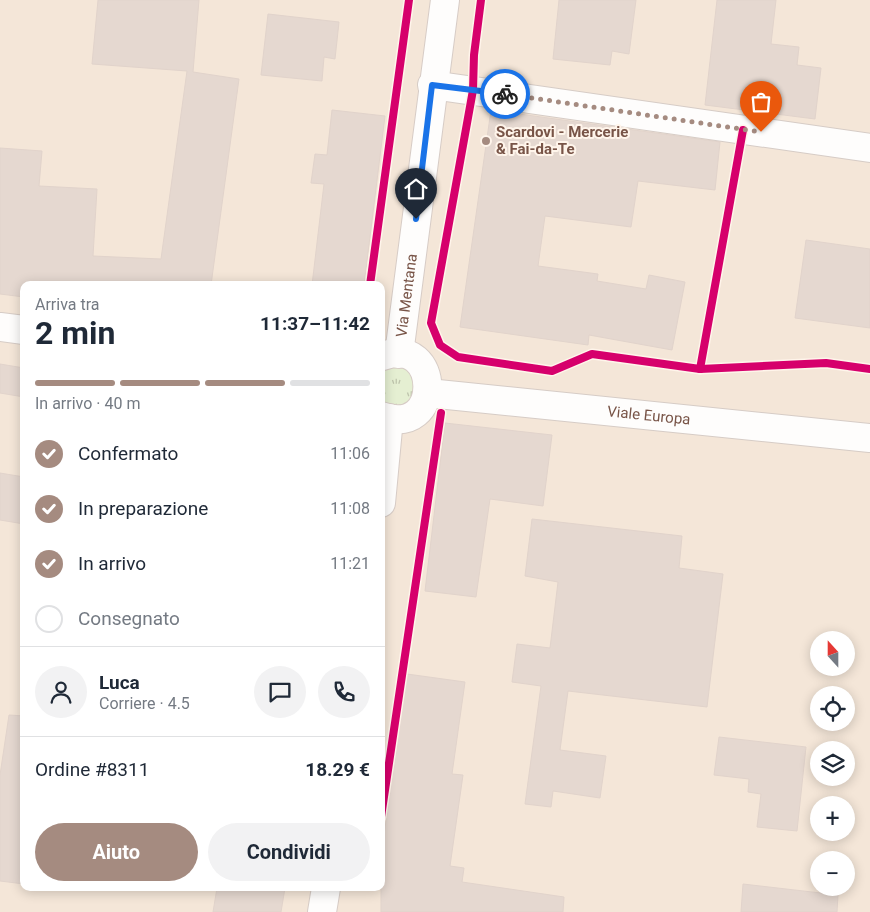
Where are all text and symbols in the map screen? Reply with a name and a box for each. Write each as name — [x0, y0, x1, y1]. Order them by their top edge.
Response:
courier — [480, 69, 530, 119]
icon: bike — [491, 80, 519, 108]
pin — [740, 81, 782, 132]
icon: bag — [747, 88, 775, 116]
place label: Scardovi - Mercerie & Fai-da-Te — [496, 123, 628, 158]
marker: Scardovi - Mercerie & Fai-da-Te — [480, 135, 492, 147]
pin — [395, 168, 437, 219]
icon: home — [402, 175, 430, 203]
street label: Via Mentana — [392, 253, 421, 338]
text: Arriva tra — [35, 295, 100, 314]
text: 11:37–11:42 — [260, 312, 370, 335]
text: 2 min — [35, 314, 115, 352]
text: In arrivo · 40 m — [35, 394, 140, 413]
street label: Viale Europa — [606, 402, 691, 429]
icon: check — [35, 440, 63, 468]
text: Confermato — [78, 442, 178, 465]
text: 11:06 — [330, 444, 370, 463]
icon: check — [35, 495, 63, 523]
text: In preparazione — [78, 497, 208, 520]
text: 11:08 — [330, 499, 370, 518]
icon: check — [35, 550, 63, 578]
text: In arrivo — [78, 552, 146, 575]
text: 11:21 — [330, 554, 370, 573]
text: Consegnato — [78, 607, 180, 630]
north arrow — [810, 631, 855, 676]
map controls — [810, 631, 855, 896]
button: person — [35, 666, 87, 718]
button: chat — [254, 666, 306, 718]
button: phone — [318, 666, 370, 718]
text: Luca — [99, 671, 140, 694]
button: locate — [810, 686, 855, 731]
text: Corriere · 4.5 — [99, 694, 190, 713]
button: layers — [810, 741, 855, 786]
text: Ordine #8311 — [35, 758, 149, 781]
text: 18.29 € — [305, 758, 370, 781]
button: + — [810, 796, 855, 841]
button: Aiuto — [35, 823, 198, 881]
button: Condividi — [208, 823, 370, 881]
button: − — [810, 851, 855, 896]

